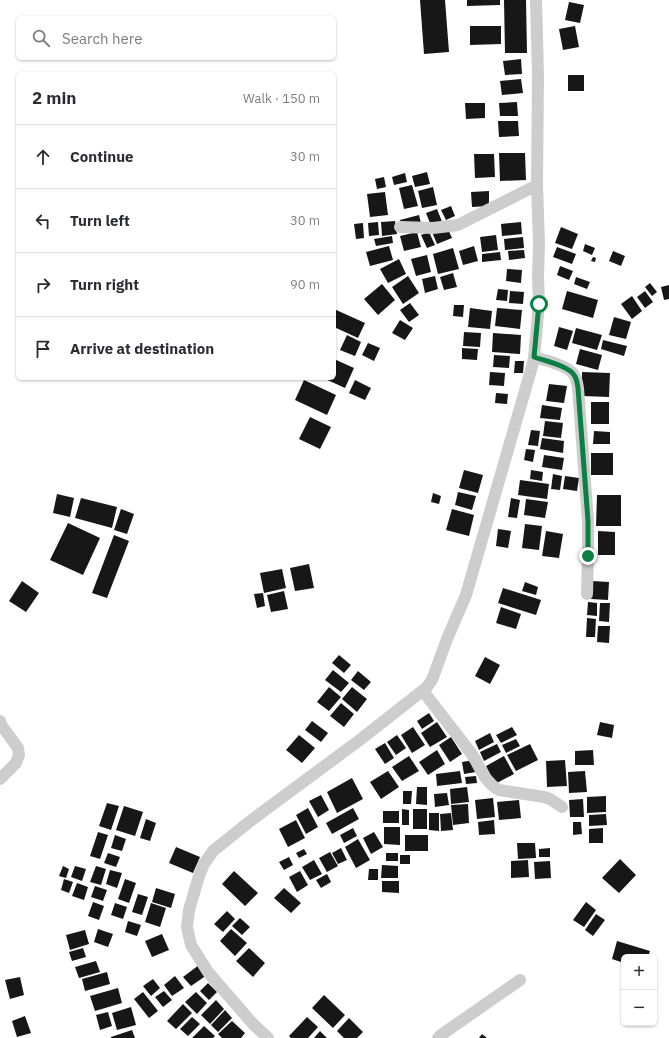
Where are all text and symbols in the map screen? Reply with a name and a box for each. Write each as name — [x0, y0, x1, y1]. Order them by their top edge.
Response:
search box — [16, 16, 336, 60]
icon: search — [30, 27, 52, 49]
text: Search here — [62, 29, 142, 48]
text: 2 min — [32, 87, 76, 109]
text: Walk · 150 m — [243, 90, 320, 107]
icon: ahead — [32, 146, 54, 168]
text: Continue — [70, 147, 134, 166]
text: 30 m — [290, 148, 320, 165]
icon: left — [32, 210, 54, 232]
text: Turn left — [70, 211, 130, 230]
text: 30 m — [290, 212, 320, 229]
icon: right — [32, 274, 54, 296]
text: Turn right — [70, 275, 139, 294]
text: 90 m — [290, 276, 320, 293]
route start — [530, 295, 548, 313]
icon: arrive — [32, 338, 54, 360]
text: Arrive at destination — [70, 339, 214, 358]
route end — [579, 547, 597, 565]
map controls — [621, 954, 657, 1026]
button: + — [621, 954, 657, 990]
button: − — [621, 990, 657, 1026]

